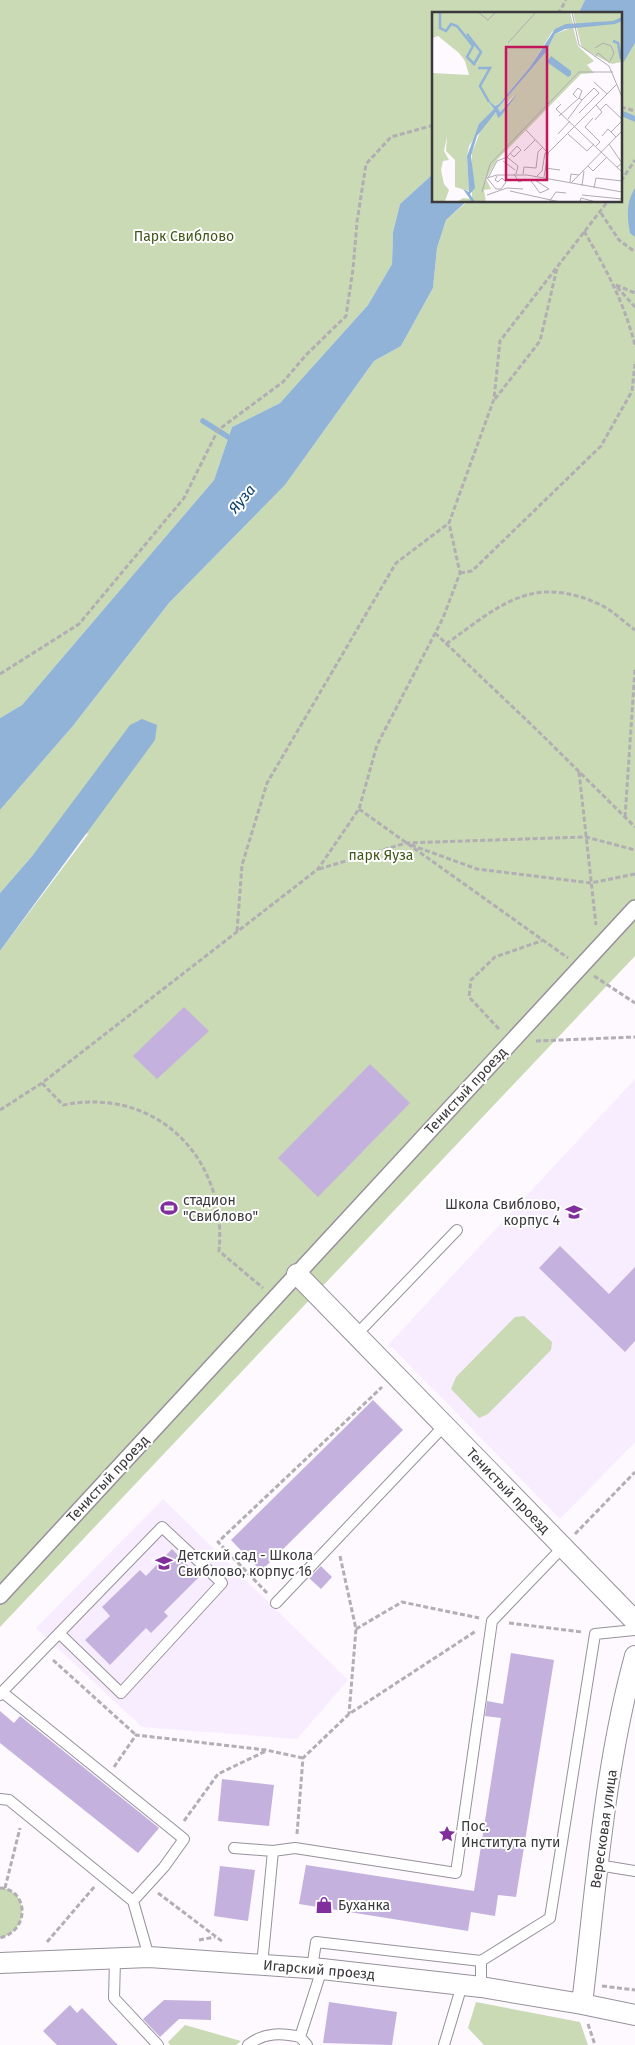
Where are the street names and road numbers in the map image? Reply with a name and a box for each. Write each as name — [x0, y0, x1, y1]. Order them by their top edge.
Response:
street label: Тенистый проезд — [421, 1044, 511, 1138]
street label: Тенистый проезд — [63, 1432, 153, 1526]
street label: Тенистый проезд — [463, 1444, 553, 1538]
street label: Вересковая улица — [587, 1768, 621, 1890]
street label: Игарский проезд — [262, 1957, 376, 1983]

